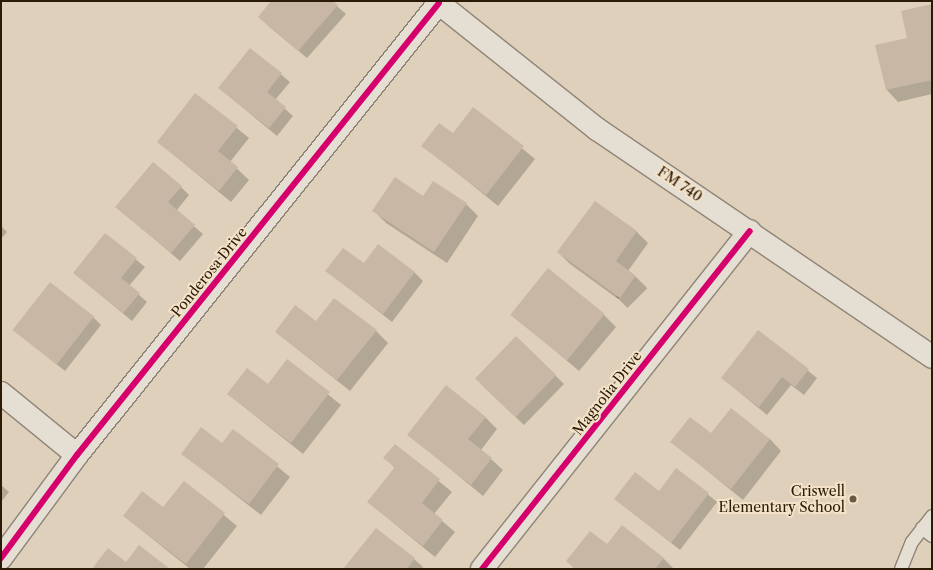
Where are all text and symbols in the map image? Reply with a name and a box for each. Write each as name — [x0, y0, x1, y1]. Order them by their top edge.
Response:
street label: FM 740 — [654, 163, 706, 205]
street label: Ponderosa Drive — [168, 224, 250, 320]
street label: Magnolia Drive — [569, 348, 645, 438]
place label: Criswell Elementary School — [718, 483, 845, 516]
marker: Criswell Elementary School — [848, 494, 858, 504]

